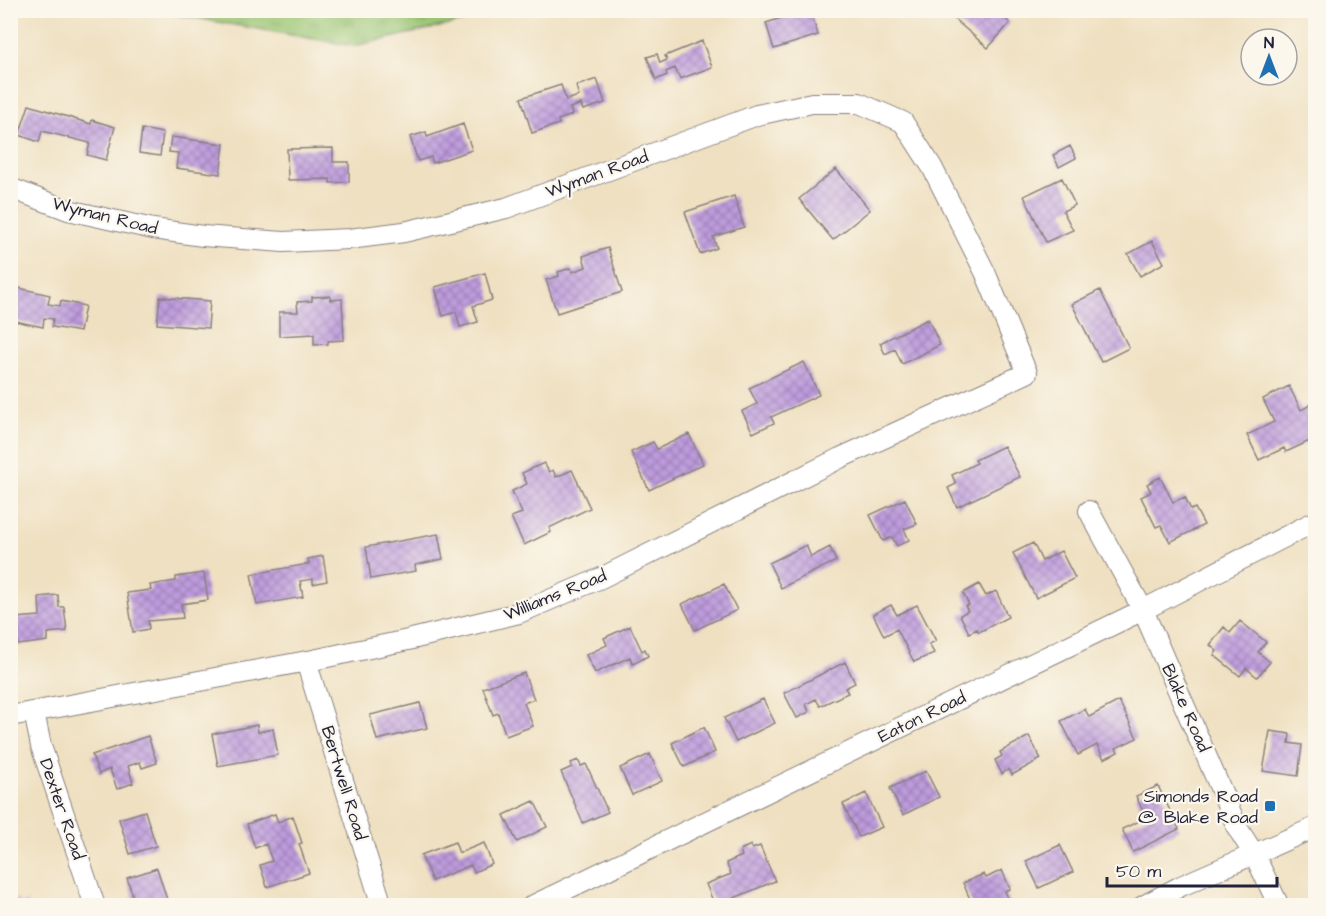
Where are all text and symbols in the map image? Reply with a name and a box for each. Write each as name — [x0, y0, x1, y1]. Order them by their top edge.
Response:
north arrow — [1239, 27, 1299, 87]
text: N — [1264, 32, 1274, 54]
street label: Wyman Road — [542, 144, 652, 205]
street label: Wyman Road — [50, 191, 160, 242]
street label: Williams Road — [500, 563, 610, 627]
street label: Blake Road — [1155, 660, 1217, 756]
street label: Eaton Road — [874, 685, 970, 749]
street label: Bertwell Road — [315, 723, 373, 843]
street label: Dexter Road — [33, 755, 91, 863]
place label: Simonds Road @ Blake Road — [1138, 784, 1258, 830]
marker: Simonds Road @ Blake Road — [1263, 799, 1277, 813]
scale bar — [1107, 850, 1276, 888]
text: 50 m — [1116, 859, 1161, 884]

